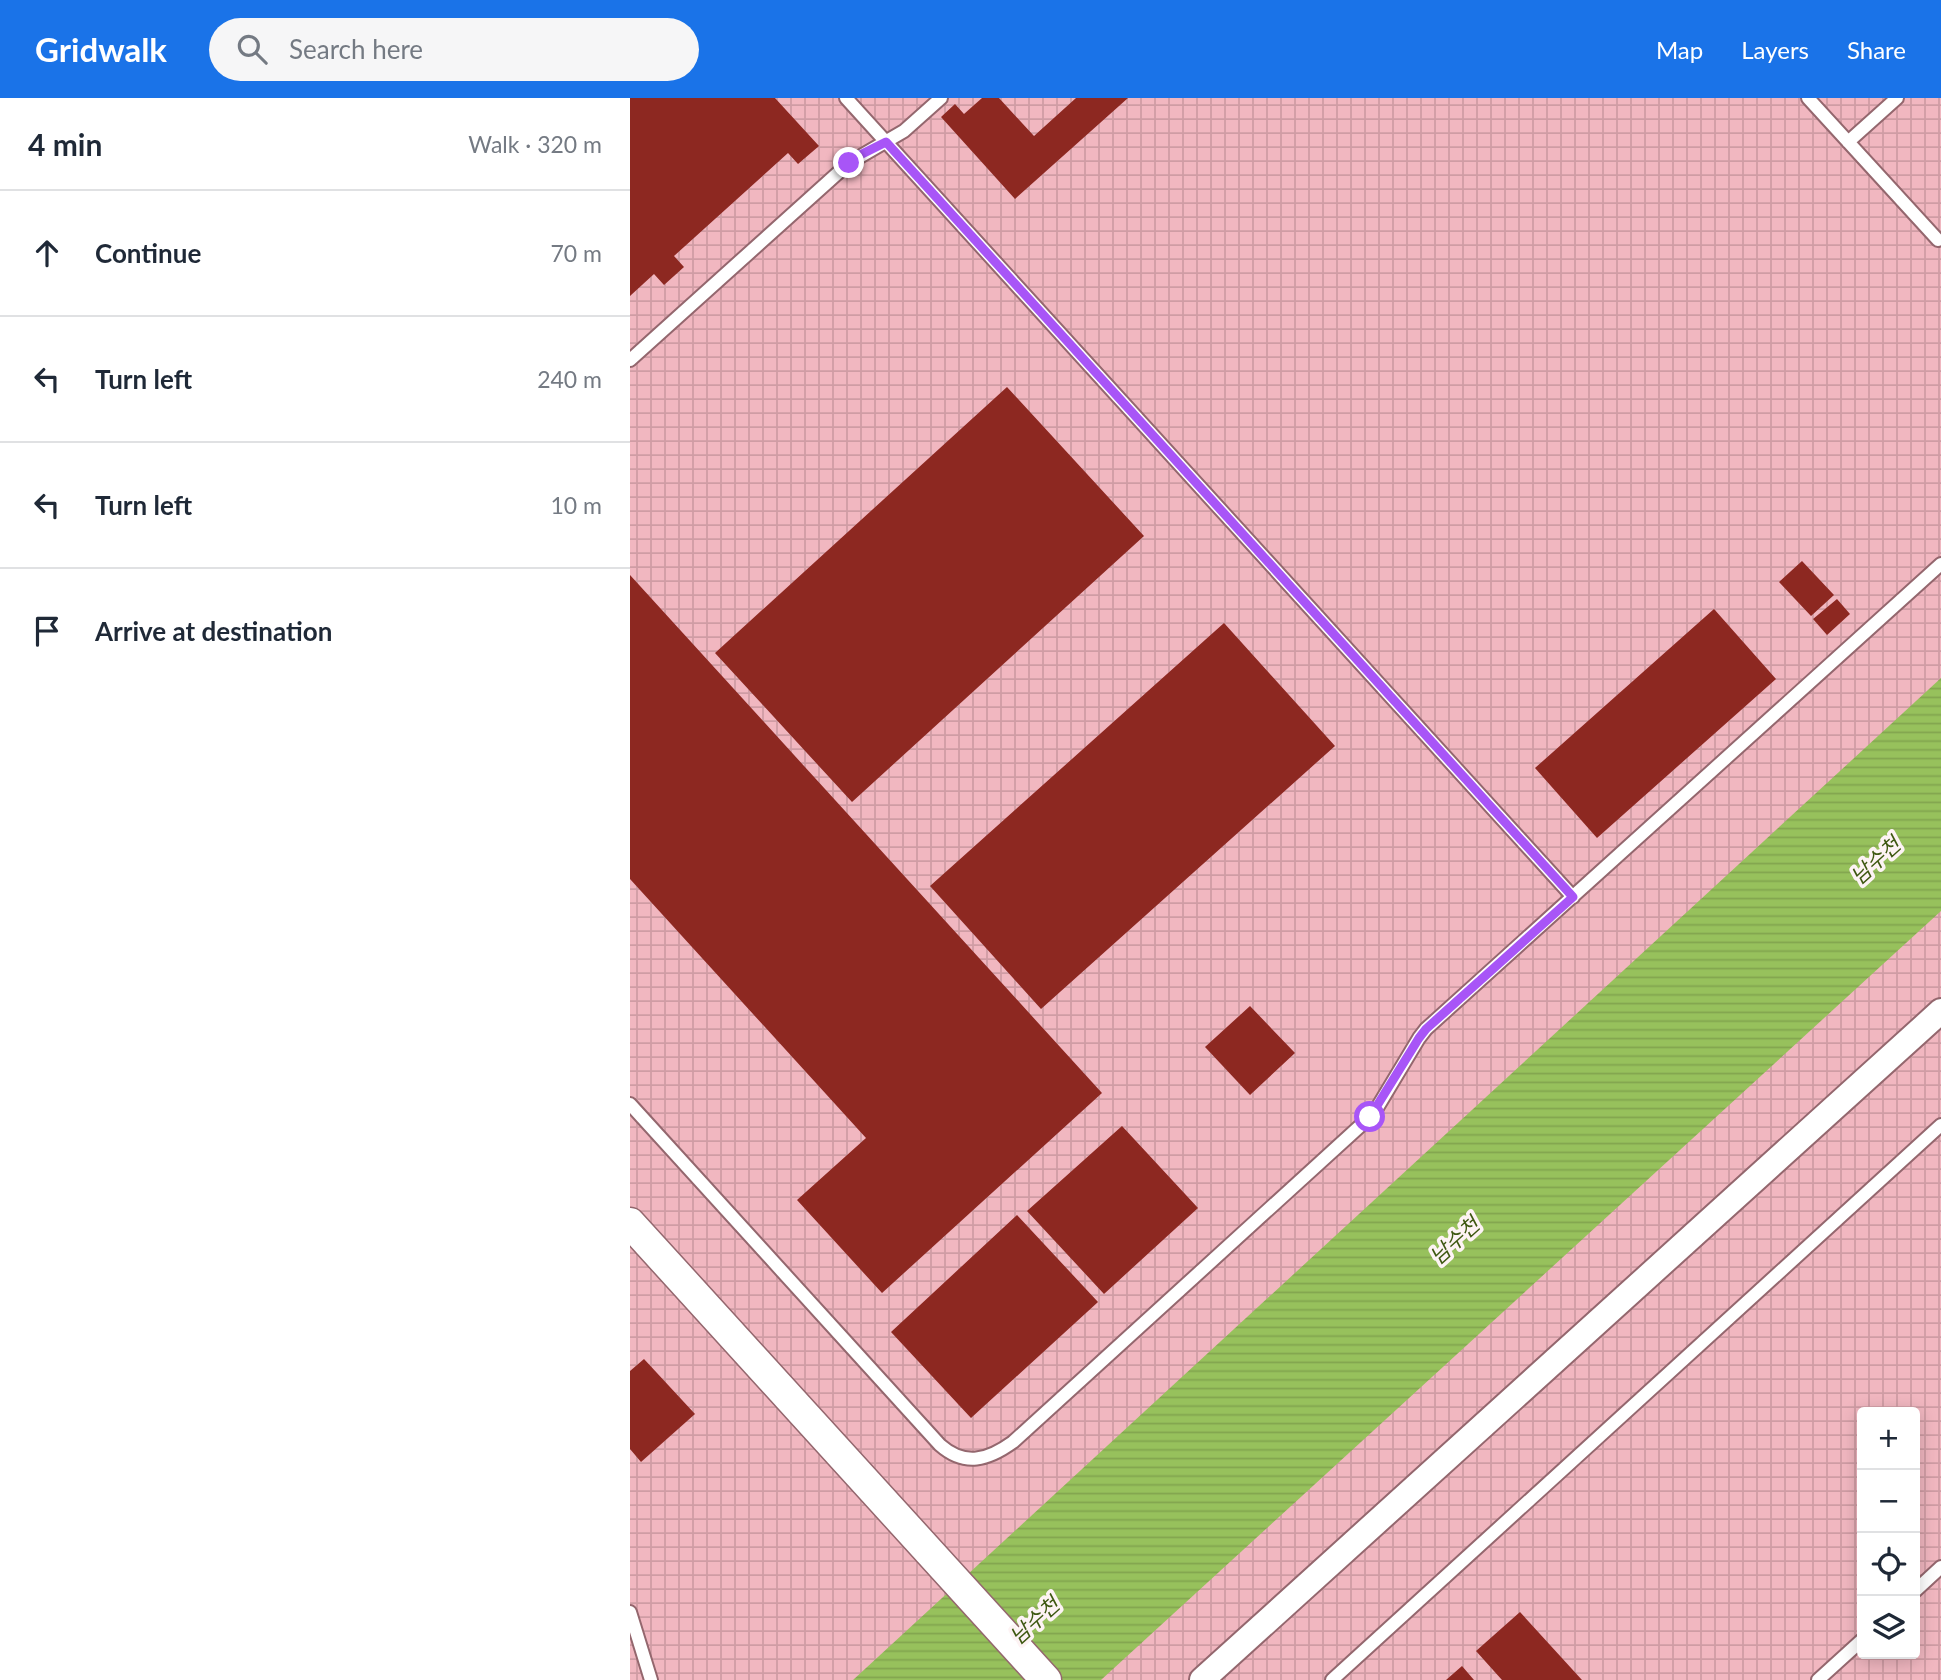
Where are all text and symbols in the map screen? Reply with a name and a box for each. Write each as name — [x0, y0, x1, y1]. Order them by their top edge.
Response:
search box — [209, 18, 699, 81]
text: Gridwalk — [35, 29, 167, 69]
icon: search — [233, 30, 271, 68]
text: Search here — [289, 33, 423, 65]
text: Map — [1656, 35, 1703, 64]
text: Layers — [1741, 35, 1809, 64]
text: Share — [1847, 35, 1906, 64]
text: 4 min — [28, 126, 102, 162]
text: Walk · 320 m — [468, 130, 602, 158]
route end — [833, 147, 864, 178]
icon: ahead — [28, 234, 66, 272]
text: Continue — [95, 237, 201, 269]
text: 70 m — [551, 239, 602, 267]
icon: left — [28, 360, 66, 398]
text: Turn left — [95, 363, 192, 395]
text: 240 m — [537, 365, 602, 393]
icon: left — [28, 486, 66, 524]
text: Turn left — [95, 489, 192, 521]
text: 10 m — [551, 491, 602, 519]
icon: arrive — [28, 612, 66, 650]
text: Arrive at destination — [95, 615, 332, 647]
water label: 남수천 — [1845, 830, 1907, 889]
route start — [1354, 1101, 1385, 1132]
water label: 남수천 — [1424, 1210, 1486, 1269]
map controls — [1857, 1407, 1920, 1659]
button: + — [1857, 1407, 1920, 1470]
button: − — [1857, 1470, 1920, 1533]
button: locate — [1857, 1533, 1920, 1596]
water label: 남수천 — [1004, 1590, 1066, 1649]
button: layers — [1857, 1596, 1920, 1659]

